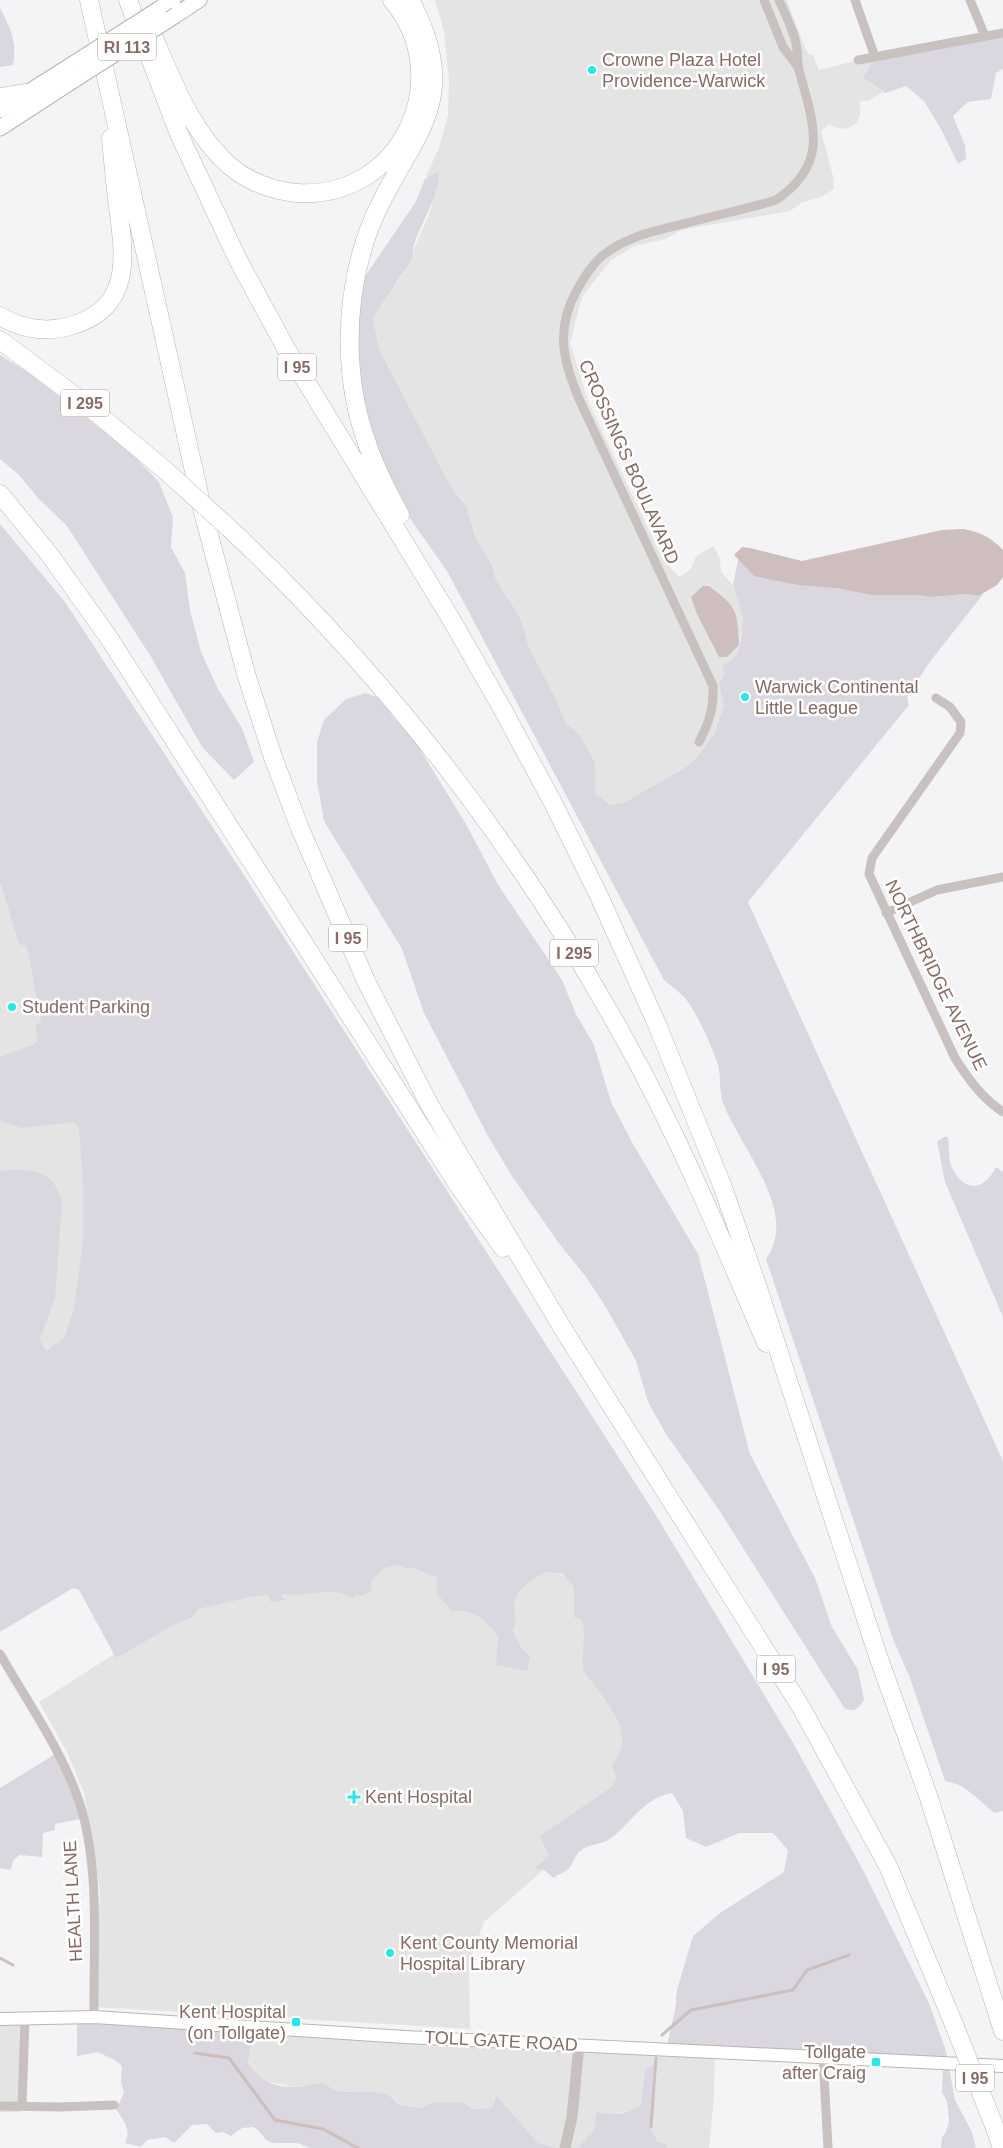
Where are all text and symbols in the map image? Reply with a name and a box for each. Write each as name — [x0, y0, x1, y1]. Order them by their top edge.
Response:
road number: RI 113 — [98, 34, 156, 61]
place label: Crowne Plaza Hotel Providence-Warwick — [602, 50, 766, 91]
marker: Crowne Plaza Hotel Providence-Warwick — [586, 64, 598, 76]
road number: I 95 — [278, 354, 316, 381]
street label: CROSSINGS BOULAVARD — [575, 357, 683, 567]
road number: I 295 — [61, 389, 109, 416]
place label: Warwick Continental Little League — [755, 677, 918, 718]
marker: Warwick Continental Little League — [739, 691, 751, 703]
street label: NORTHBRIDGE AVENUE — [881, 877, 991, 1073]
road number: I 95 — [329, 924, 367, 951]
road number: I 295 — [550, 940, 598, 966]
place label: Student Parking — [22, 997, 150, 1017]
marker: Student Parking — [6, 1001, 18, 1013]
road number: I 95 — [757, 1656, 795, 1682]
place label: Kent Hospital — [365, 1787, 472, 1807]
marker: Kent Hospital — [347, 1790, 361, 1804]
street label: HEALTH LANE — [60, 1840, 86, 1962]
place label: Kent County Memorial Hospital Library — [400, 1933, 578, 1974]
marker: Kent County Memorial Hospital Library — [384, 1947, 396, 1959]
place label: Kent Hospital (on Tollgate) — [179, 2002, 286, 2043]
marker: Kent Hospital (on Tollgate) — [290, 2016, 302, 2028]
street label: TOLL GATE ROAD — [424, 2027, 578, 2055]
place label: Tollgate after Craig — [782, 2042, 866, 2083]
marker: Tollgate after Craig — [870, 2056, 882, 2068]
road number: I 95 — [956, 2064, 994, 2092]

